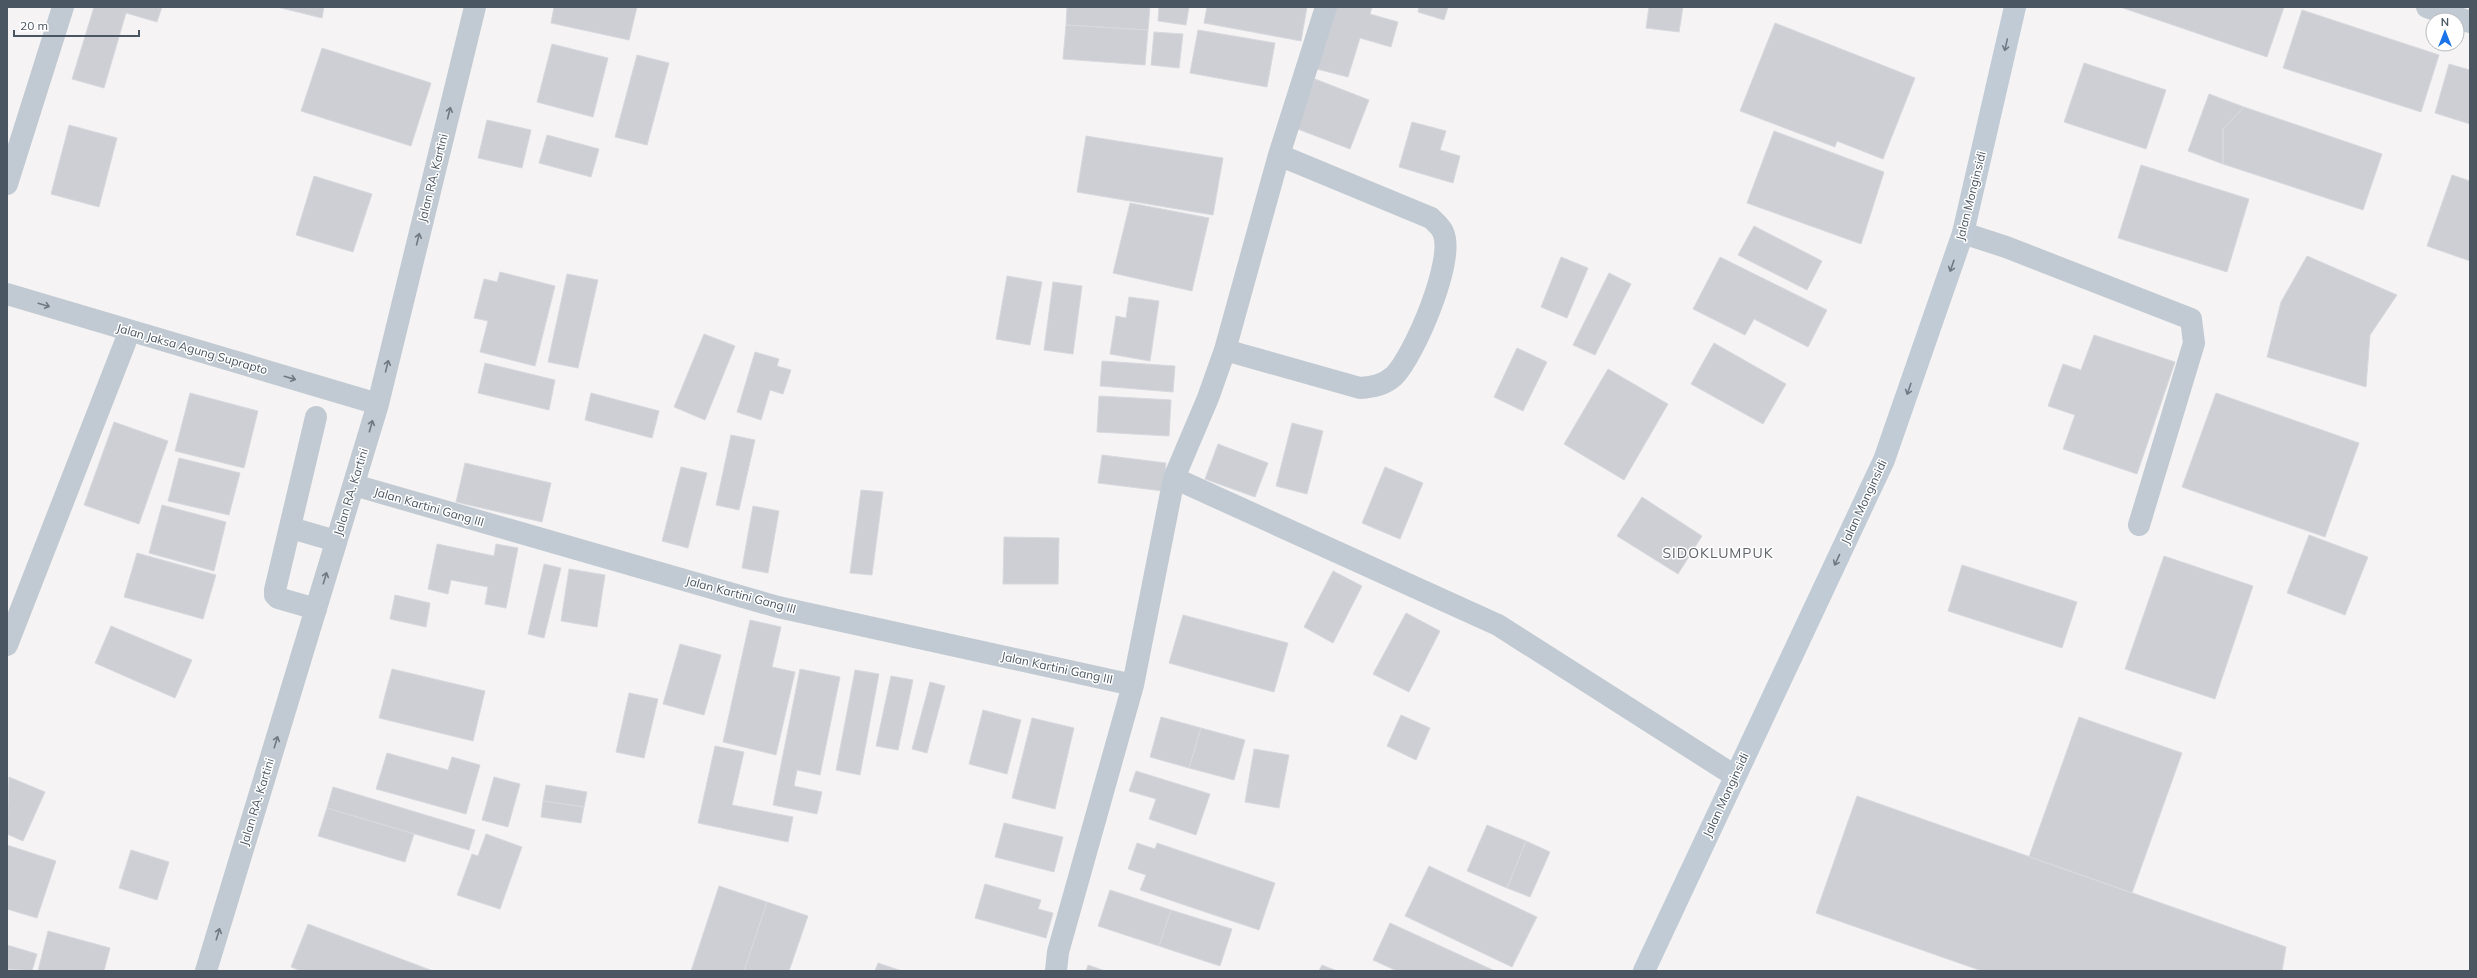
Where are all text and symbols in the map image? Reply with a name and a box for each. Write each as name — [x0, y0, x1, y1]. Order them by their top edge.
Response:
scale bar — [14, 12, 139, 38]
north arrow — [2425, 12, 2465, 52]
text: N — [2441, 15, 2449, 29]
text: 20 m — [20, 18, 48, 33]
one-way arrow — [2002, 38, 2010, 51]
one-way arrow — [446, 107, 453, 120]
street label: Jalan RA. Kartini — [414, 132, 451, 224]
street label: Jalan Monginsidi — [1952, 150, 1989, 242]
one-way arrow — [415, 233, 422, 246]
one-way arrow — [1947, 260, 1955, 272]
one-way arrow — [38, 302, 51, 309]
street label: Jalan Jaksa Agung Suprapto — [115, 320, 270, 377]
one-way arrow — [384, 360, 391, 373]
one-way arrow — [283, 375, 296, 382]
one-way arrow — [1905, 382, 1912, 395]
one-way arrow — [368, 420, 375, 433]
street label: Jalan RA. Kartini — [330, 446, 371, 538]
street label: Jalan Monginsidi — [1837, 457, 1890, 546]
street label: Jalan Kartini Gang III — [372, 484, 486, 529]
district label: SIDOKLUMPUK — [1662, 544, 1774, 562]
one-way arrow — [1833, 554, 1840, 566]
one-way arrow — [322, 571, 329, 584]
street label: Jalan Kartini Gang III — [684, 573, 798, 616]
street label: Jalan Kartini Gang III — [1000, 648, 1114, 687]
one-way arrow — [273, 736, 280, 749]
street label: Jalan Monginsidi — [1699, 750, 1752, 839]
street label: Jalan RA. Kartini — [236, 756, 277, 848]
one-way arrow — [215, 927, 222, 940]

